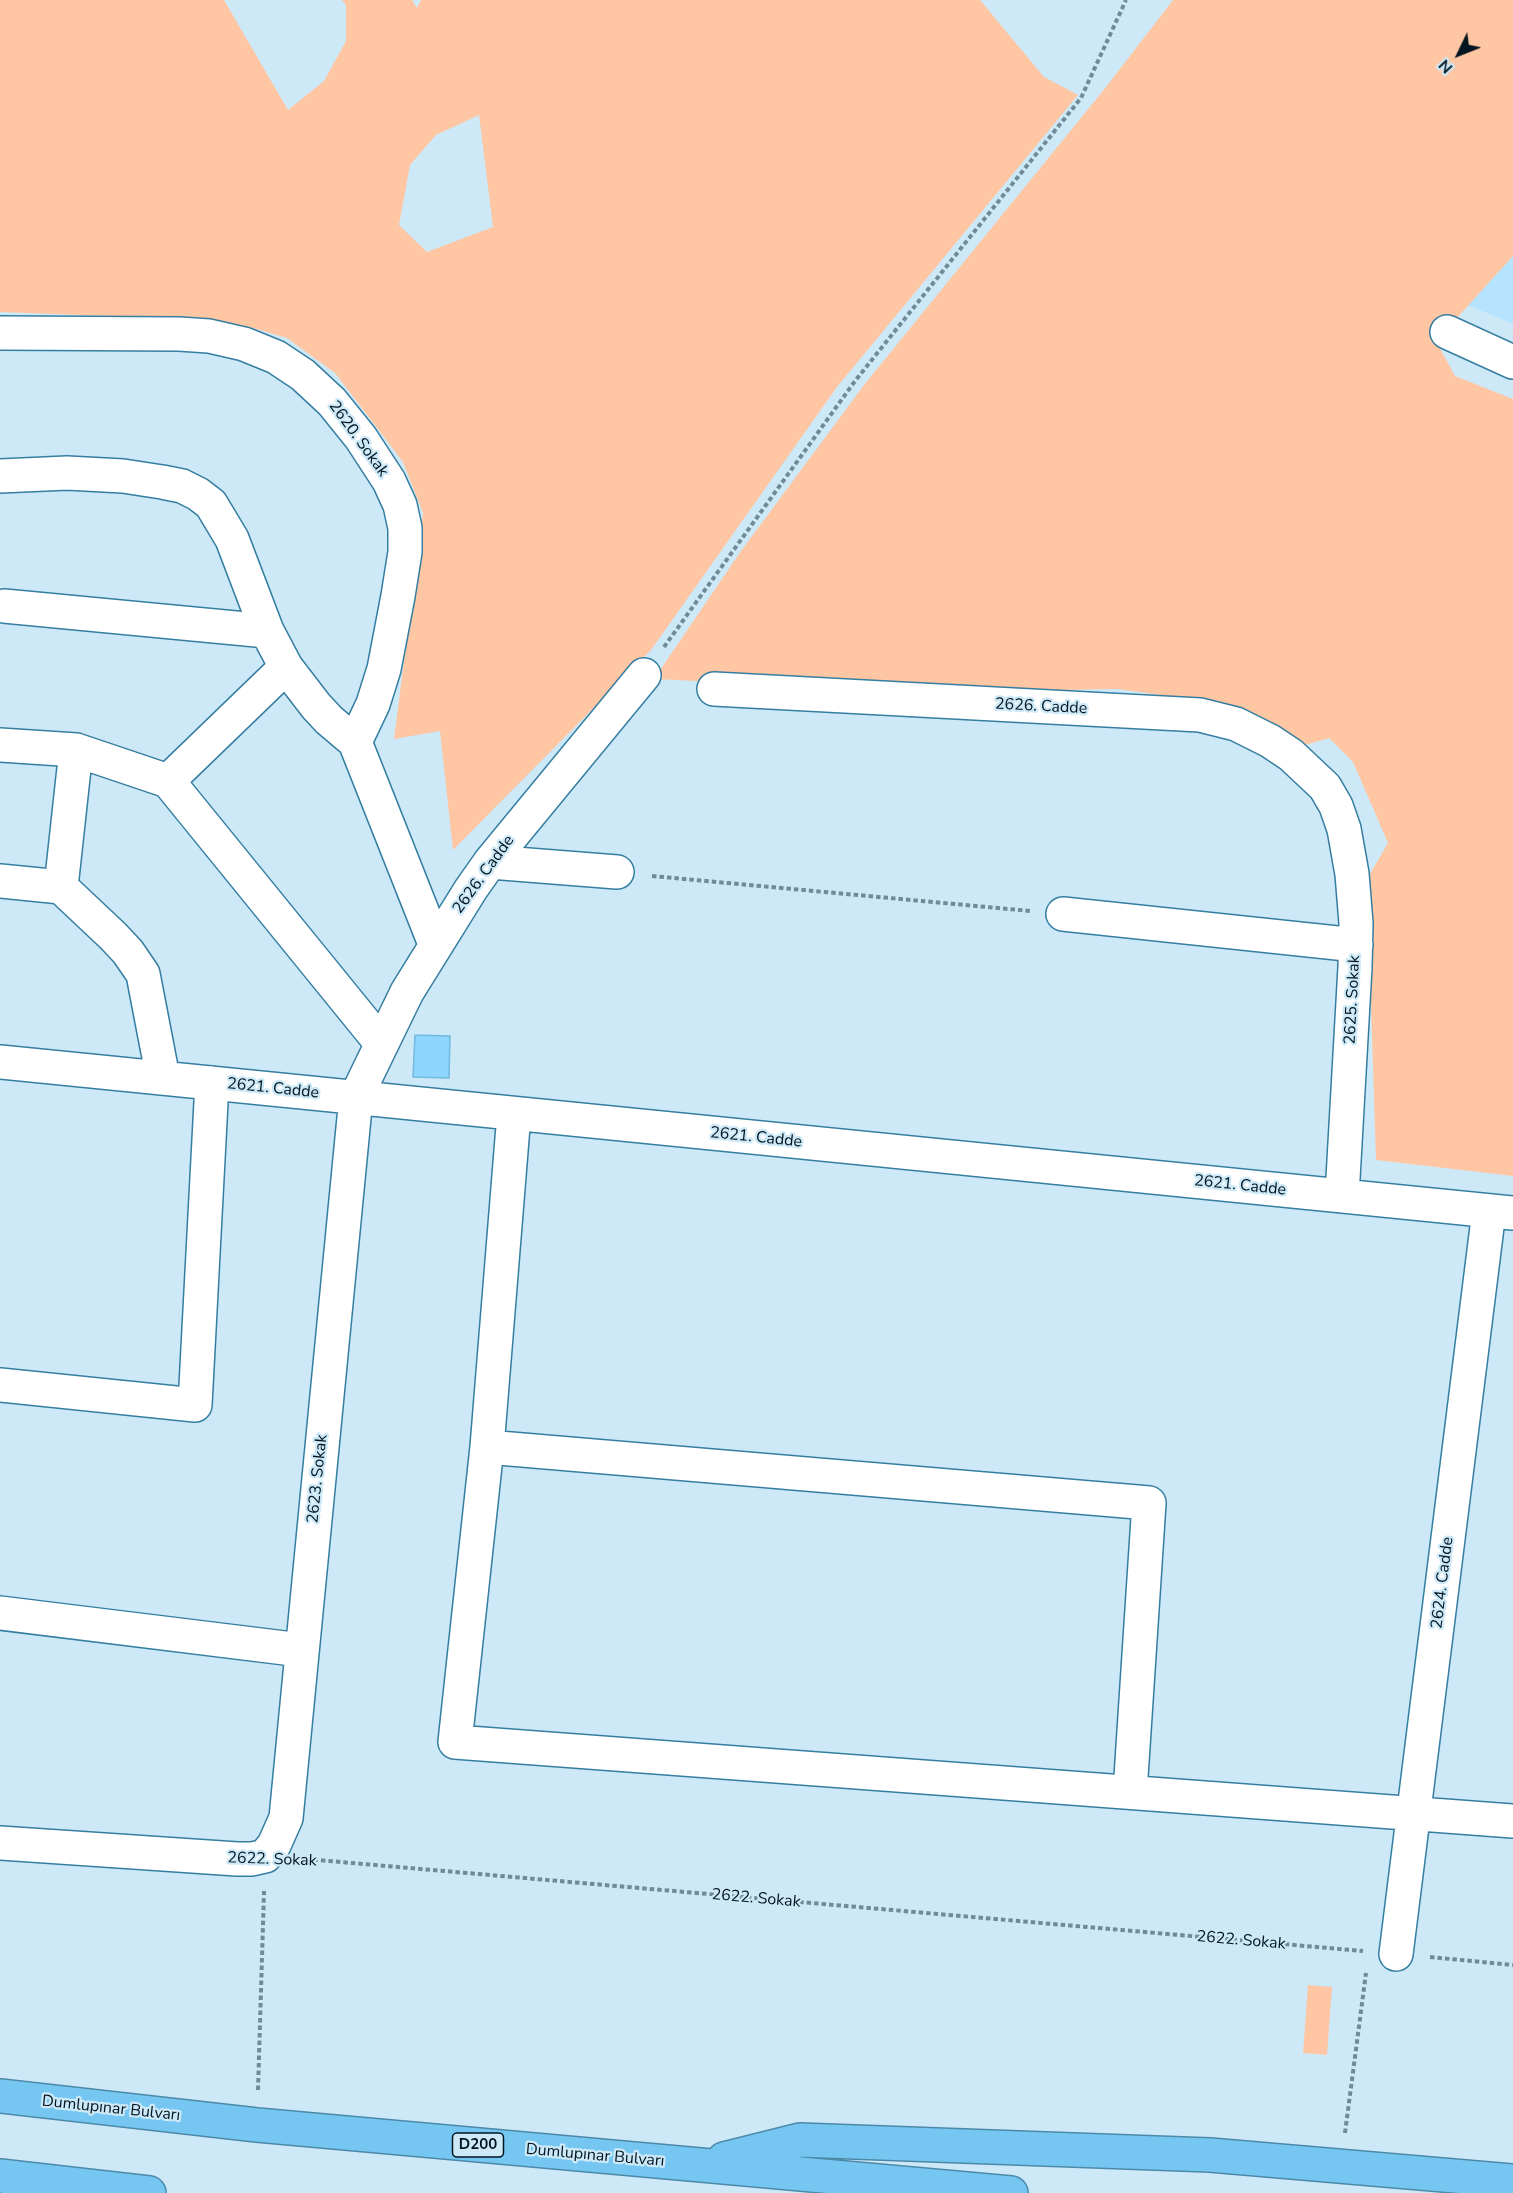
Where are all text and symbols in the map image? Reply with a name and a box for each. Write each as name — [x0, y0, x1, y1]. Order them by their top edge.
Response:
north arrow — [1429, 24, 1489, 84]
text: N — [1434, 54, 1458, 78]
street label: 2620. Sokak — [324, 397, 392, 481]
street label: 2626. Cadde — [994, 695, 1088, 719]
street label: 2626. Cadde — [449, 832, 519, 918]
street label: 2625. Sokak — [1341, 955, 1365, 1045]
street label: 2621. Cadde — [226, 1075, 320, 1103]
street label: 2621. Cadde — [709, 1124, 803, 1152]
street label: 2621. Cadde — [1193, 1172, 1287, 1200]
street label: 2623. Sokak — [304, 1434, 332, 1524]
street label: 2624. Cadde — [1428, 1536, 1458, 1630]
street label: 2622. Sokak — [227, 1849, 317, 1871]
street label: 2622. Sokak — [711, 1886, 801, 1912]
street label: 2622. Sokak — [1196, 1928, 1286, 1954]
street label: Dumlupınar Bulvarı — [41, 2092, 181, 2126]
road number: D200 — [452, 2133, 504, 2157]
street label: Dumlupınar Bulvarı — [525, 2140, 665, 2172]

